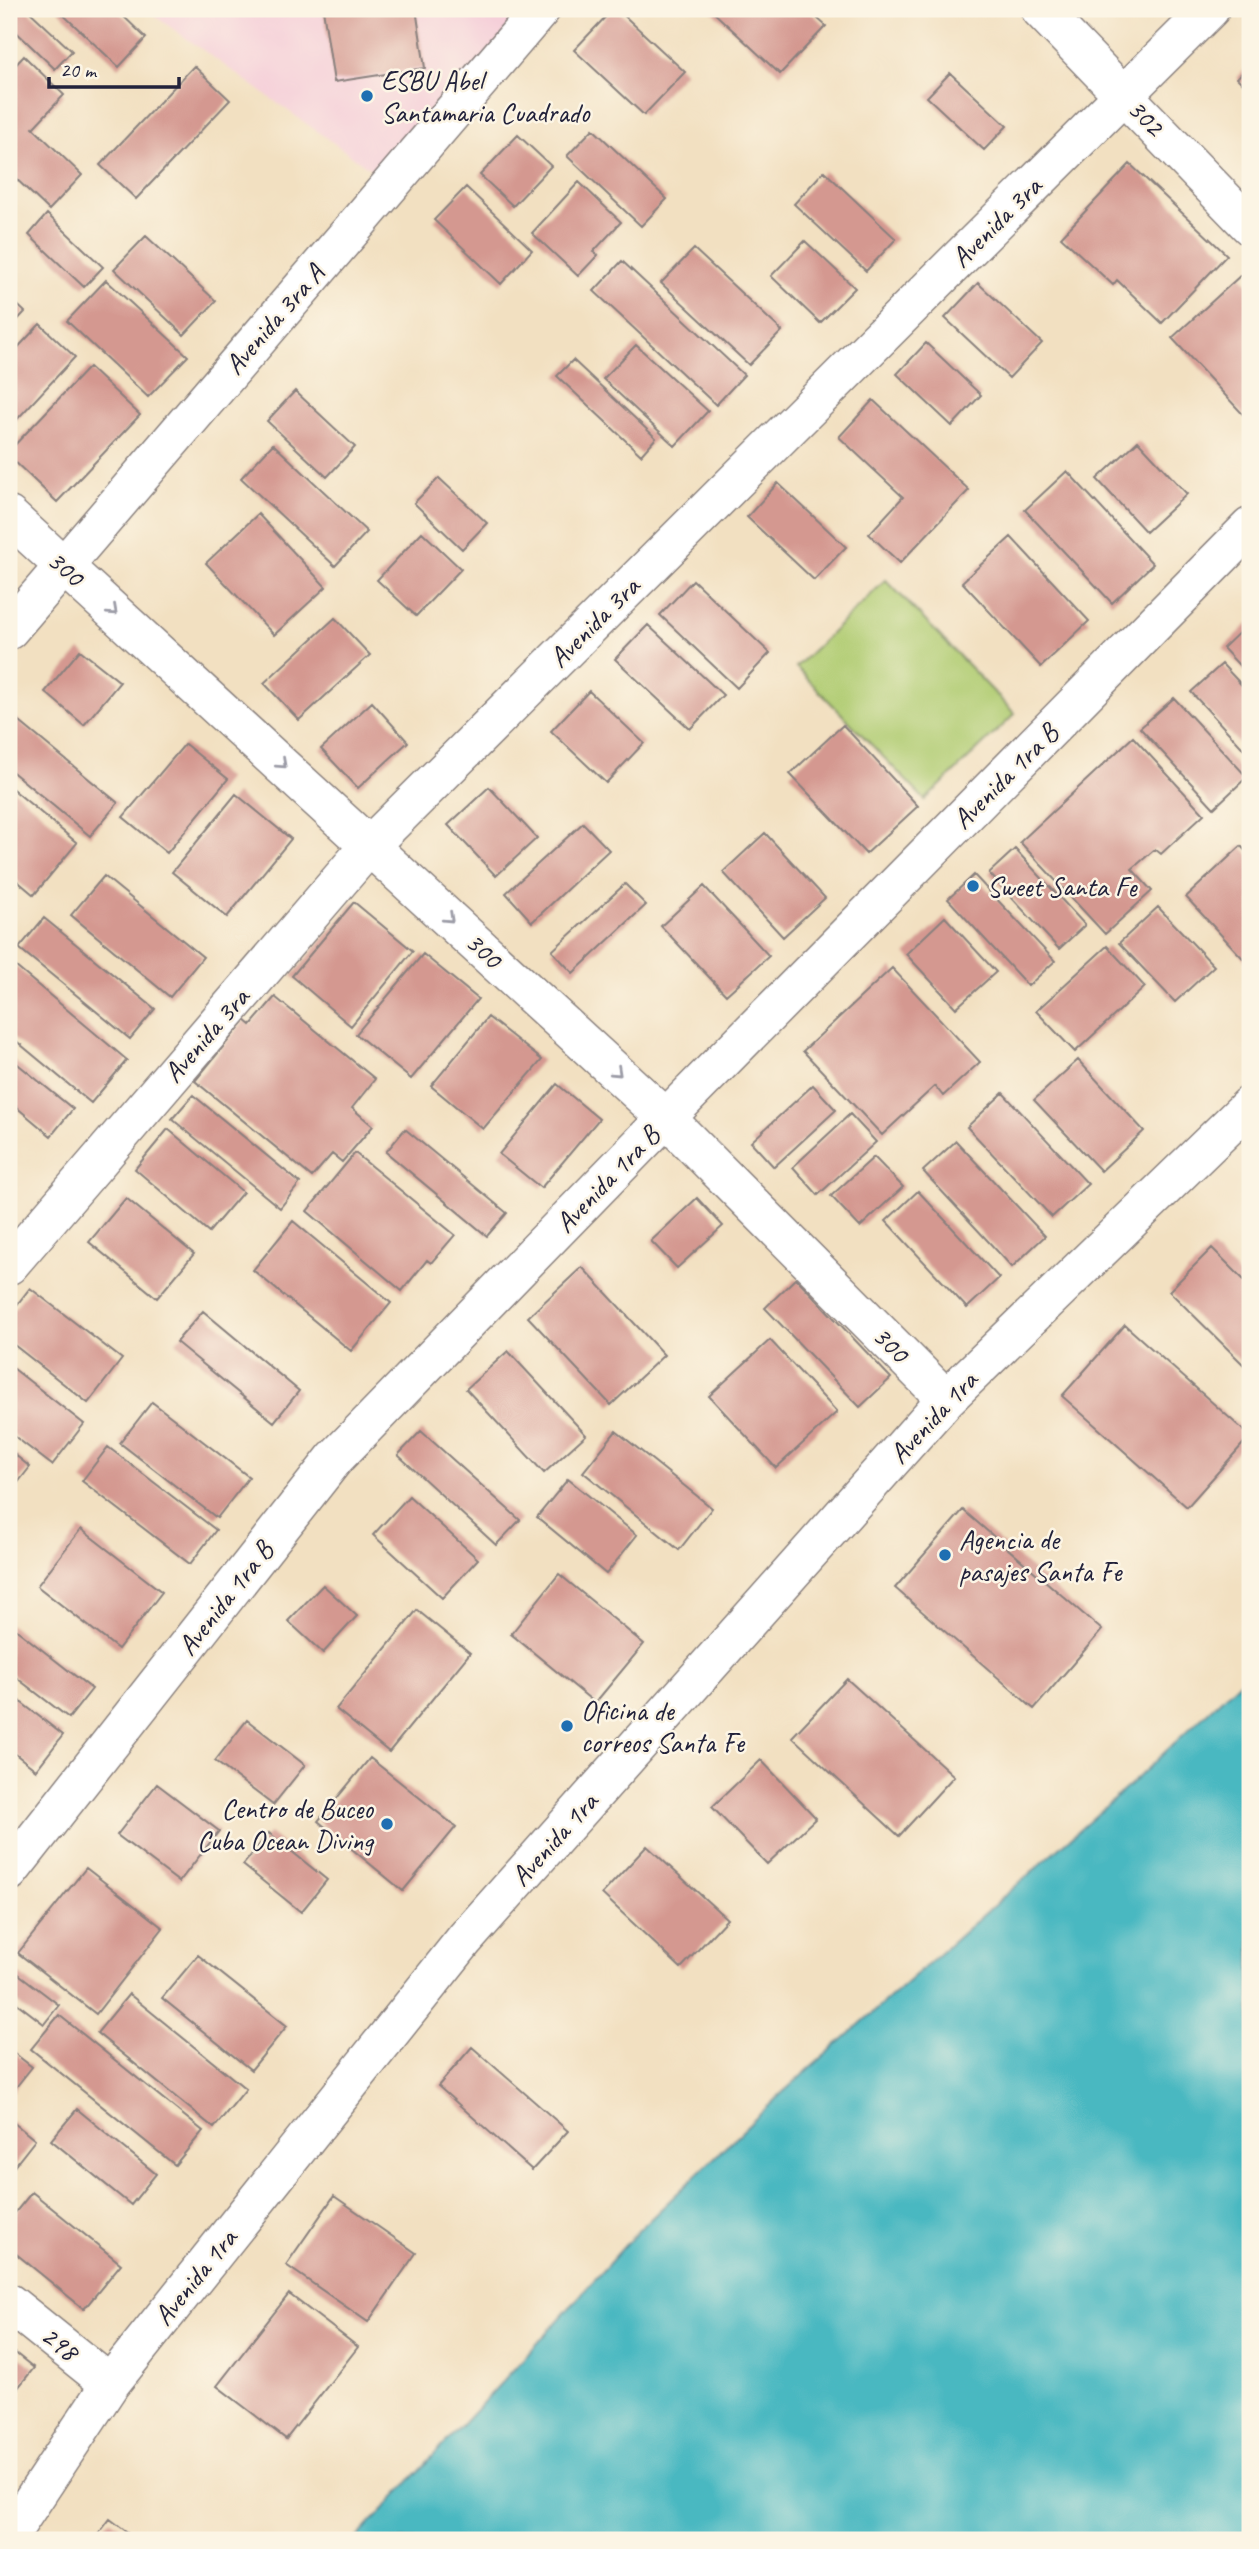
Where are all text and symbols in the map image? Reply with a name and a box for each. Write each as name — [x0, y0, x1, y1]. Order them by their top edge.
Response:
scale bar — [49, 46, 178, 90]
text: 20 m — [60, 57, 98, 83]
place label: ESBU Abel Santamaria Cuadrado — [381, 63, 591, 130]
marker: ESBU Abel Santamaria Cuadrado — [359, 88, 375, 104]
street label: 302 — [1120, 91, 1173, 144]
street label: Avenida 3ra — [943, 168, 1050, 275]
street label: Avenida 3ra A — [217, 255, 333, 381]
street label: 300 — [40, 542, 94, 595]
street label: Avenida 3ra — [541, 568, 648, 675]
one-way arrow — [105, 603, 118, 616]
street label: Avenida 1ra B — [945, 714, 1067, 836]
one-way arrow — [274, 756, 287, 769]
place label: Sweet Santa Fe — [987, 869, 1138, 904]
marker: Sweet Santa Fe — [965, 878, 981, 894]
one-way arrow — [441, 910, 454, 922]
street label: 300 — [458, 924, 512, 977]
street label: Avenida 3ra — [155, 979, 258, 1090]
one-way arrow — [609, 1064, 622, 1077]
street label: Avenida 1ra B — [547, 1116, 668, 1240]
street label: 300 — [865, 1318, 918, 1371]
street label: Avenida 1ra — [881, 1362, 986, 1471]
place label: Agencia de pasajes Santa Fe — [959, 1522, 1123, 1589]
street label: Avenida 1ra B — [169, 1532, 282, 1662]
marker: Agencia de pasajes Santa Fe — [937, 1547, 953, 1563]
place label: Oficina de correos Santa Fe — [581, 1693, 746, 1760]
marker: Oficina de correos Santa Fe — [559, 1718, 575, 1734]
street label: Avenida 1ra — [503, 1784, 606, 1893]
place label: Centro de Buceo Cuba Ocean Diving — [197, 1791, 375, 1858]
marker: Centro de Buceo Cuba Ocean Diving — [379, 1816, 395, 1832]
street label: Avenida 1ra — [145, 2220, 246, 2332]
street label: 298 — [34, 2318, 88, 2370]

